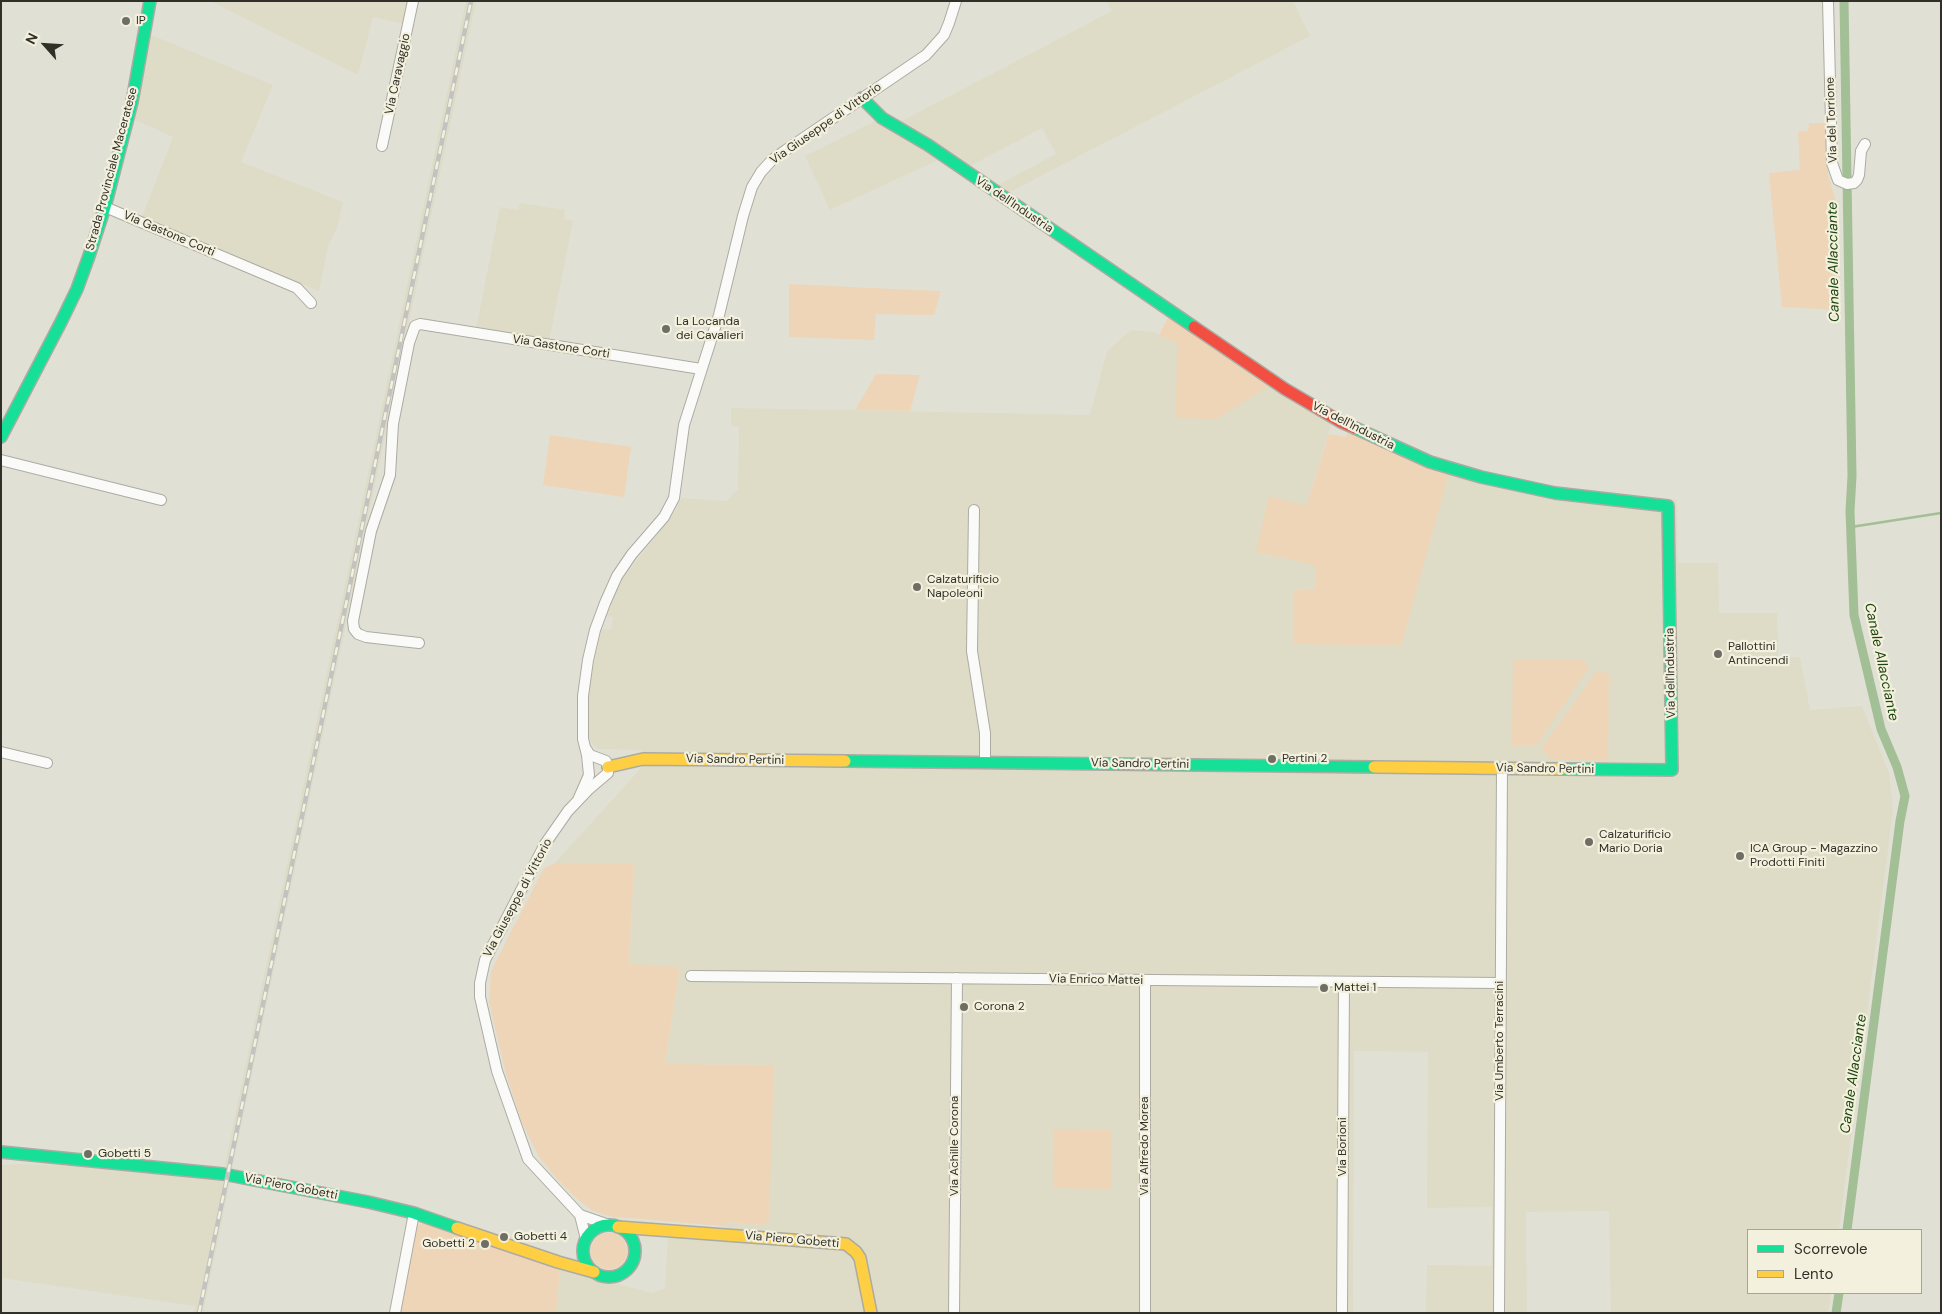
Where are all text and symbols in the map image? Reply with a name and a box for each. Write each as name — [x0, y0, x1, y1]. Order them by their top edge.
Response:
place label: IP — [136, 14, 146, 28]
marker: IP — [120, 15, 132, 27]
north arrow — [20, 20, 70, 70]
text: N — [21, 30, 42, 47]
street label: Via Caravaggio — [382, 32, 414, 116]
street label: Via del Torrione — [1823, 77, 1841, 163]
street label: Via Giuseppe di Vittorio — [768, 80, 884, 168]
street label: Strada Provinciale Maceratese — [83, 86, 141, 252]
street label: Via dell'Industria — [972, 174, 1056, 236]
water label: Canale Allacciante — [1825, 202, 1843, 322]
street label: Via Gastone Corti — [121, 208, 217, 260]
place label: La Locanda dei Cavalieri — [676, 315, 744, 343]
marker: La Locanda dei Cavalieri — [660, 323, 672, 335]
street label: Via Gastone Corti — [511, 332, 611, 362]
street label: Via dell'Industria — [1309, 399, 1397, 453]
place label: Calzaturificio Napoleoni — [927, 573, 999, 601]
marker: Calzaturificio Napoleoni — [911, 581, 923, 593]
water label: Canale Allacciante — [1860, 601, 1902, 723]
street label: Via dell'Industria — [1663, 628, 1679, 718]
place label: Pallottini Antincendi — [1728, 640, 1788, 668]
marker: Pallottini Antincendi — [1712, 648, 1724, 660]
street label: Via Sandro Pertini — [686, 752, 784, 768]
place label: Pertini 2 — [1282, 752, 1327, 766]
marker: Pertini 2 — [1266, 753, 1278, 765]
street label: Via Sandro Pertini — [1091, 756, 1189, 772]
street label: Via Sandro Pertini — [1496, 761, 1594, 777]
place label: Calzaturificio Mario Doria — [1599, 828, 1671, 856]
street label: Via Giuseppe di Vittorio — [481, 836, 555, 960]
marker: Calzaturificio Mario Doria — [1583, 836, 1595, 848]
place label: ICA Group - Magazzino Prodotti Finiti — [1750, 842, 1878, 870]
marker: ICA Group - Magazzino Prodotti Finiti — [1734, 850, 1746, 862]
street label: Via Enrico Mattei — [1049, 972, 1143, 988]
place label: Mattei 1 — [1334, 981, 1376, 995]
street label: Via Umberto Terracini — [1493, 981, 1507, 1101]
marker: Mattei 1 — [1318, 982, 1330, 994]
place label: Corona 2 — [974, 1000, 1025, 1014]
marker: Corona 2 — [958, 1001, 970, 1013]
water label: Canale Allacciante — [1837, 1013, 1871, 1135]
street label: Via Achille Corona — [948, 1096, 962, 1196]
street label: Via Alfredo Morea — [1138, 1097, 1152, 1195]
street label: Via Borioni — [1336, 1117, 1350, 1177]
place label: Gobetti 5 — [98, 1147, 151, 1161]
marker: Gobetti 5 — [82, 1148, 94, 1160]
street label: Via Piero Gobetti — [243, 1171, 339, 1203]
street label: Via Piero Gobetti — [744, 1229, 840, 1251]
legend — [1747, 1229, 1922, 1294]
place label: Gobetti 4 — [514, 1230, 567, 1244]
marker: Gobetti 4 — [498, 1231, 510, 1243]
place label: Gobetti 2 — [422, 1237, 475, 1251]
marker: Gobetti 2 — [479, 1238, 491, 1250]
text: Scorrevole — [1794, 1239, 1868, 1259]
text: Lento — [1794, 1264, 1833, 1284]

